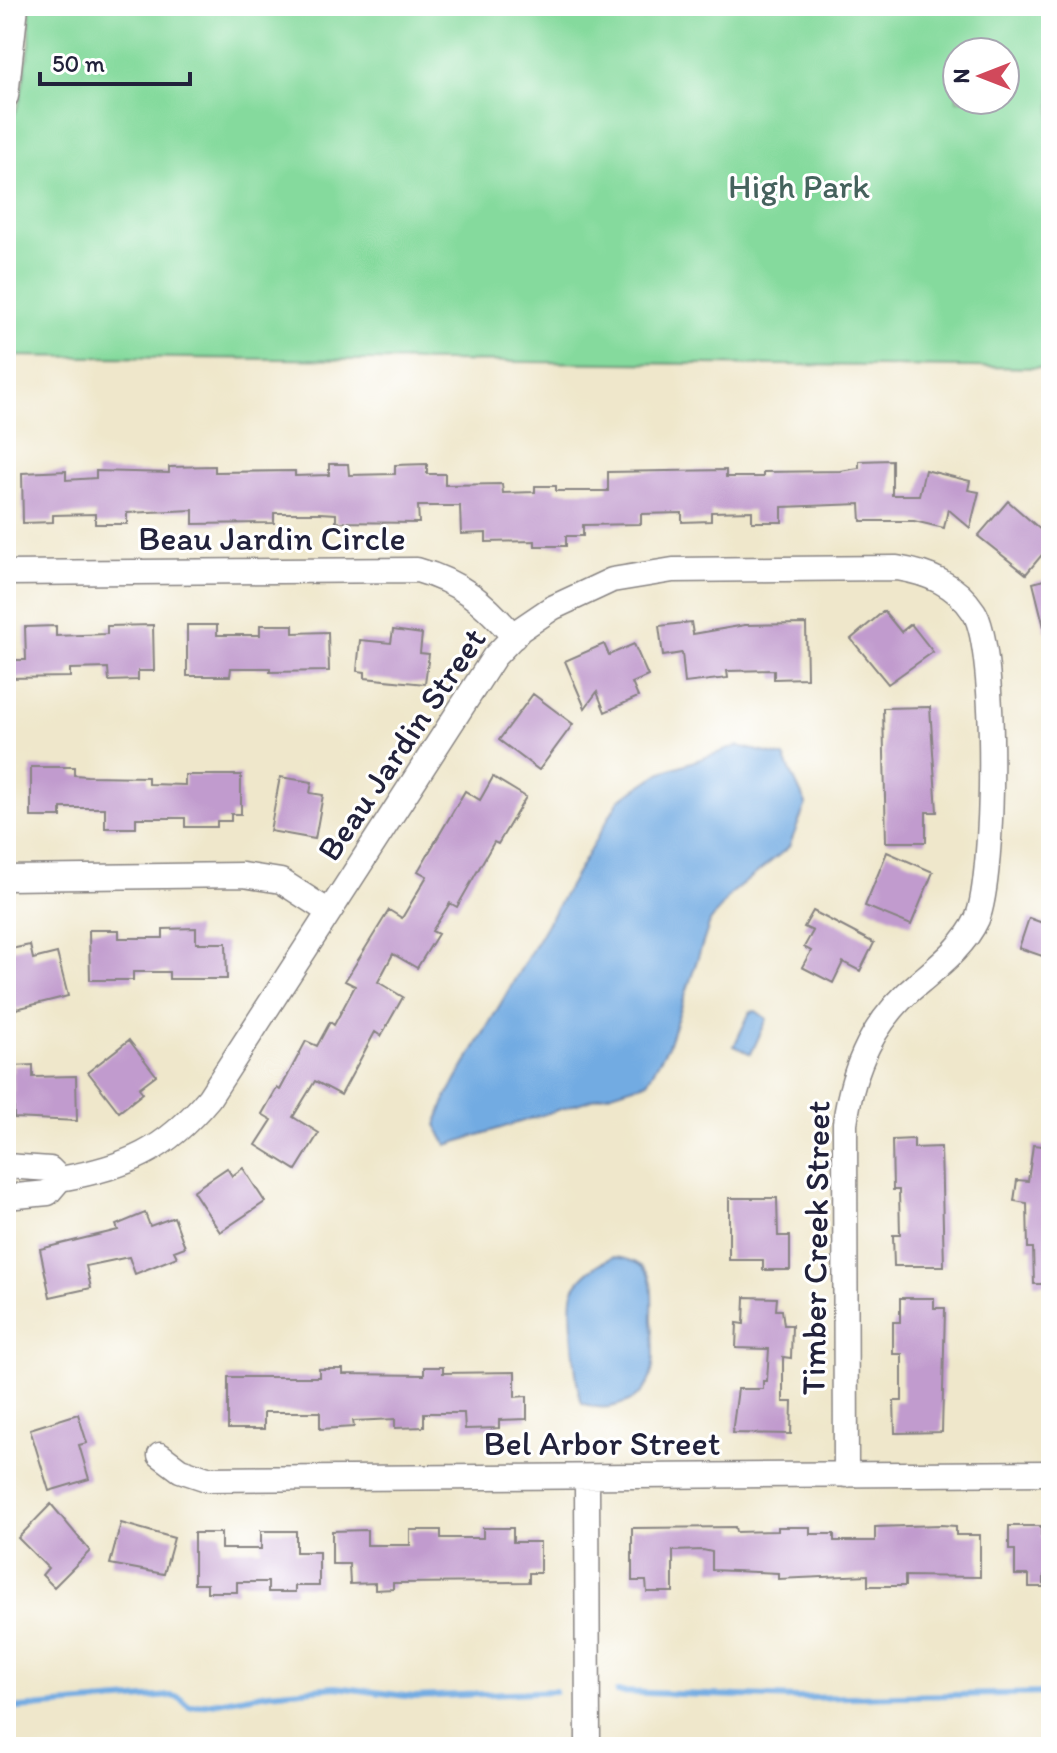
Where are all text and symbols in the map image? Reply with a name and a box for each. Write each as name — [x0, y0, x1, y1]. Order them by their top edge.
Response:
scale bar — [40, 36, 190, 86]
north arrow — [941, 36, 1021, 116]
text: 50 m — [52, 49, 105, 78]
text: N — [948, 69, 975, 83]
park label: High Park — [728, 166, 870, 207]
street label: Beau Jardin Circle — [138, 518, 406, 559]
street label: Beau Jardin Street — [308, 620, 495, 869]
street label: Timber Creek Street — [792, 1100, 839, 1396]
street label: Bel Arbor Street — [484, 1423, 720, 1464]

